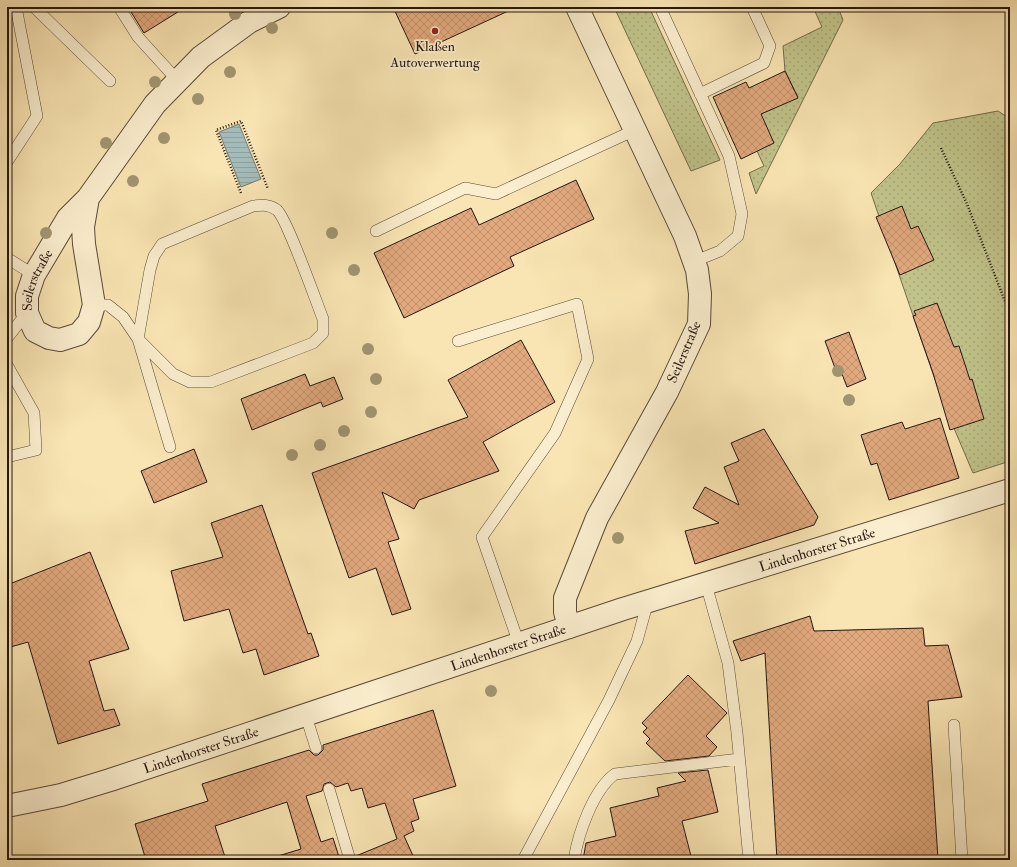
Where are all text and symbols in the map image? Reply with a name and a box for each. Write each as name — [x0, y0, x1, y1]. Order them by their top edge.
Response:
marker: Klaßen Autoverwertung — [430, 26, 440, 36]
place label: Klaßen Autoverwertung — [389, 38, 481, 71]
street label: Seilerstraße — [19, 246, 56, 311]
street label: Seilerstraße — [663, 318, 705, 386]
street label: Lindenhorster Straße — [757, 523, 877, 575]
street label: Lindenhorster Straße — [448, 620, 568, 674]
street label: Lindenhorster Straße — [141, 723, 261, 777]

